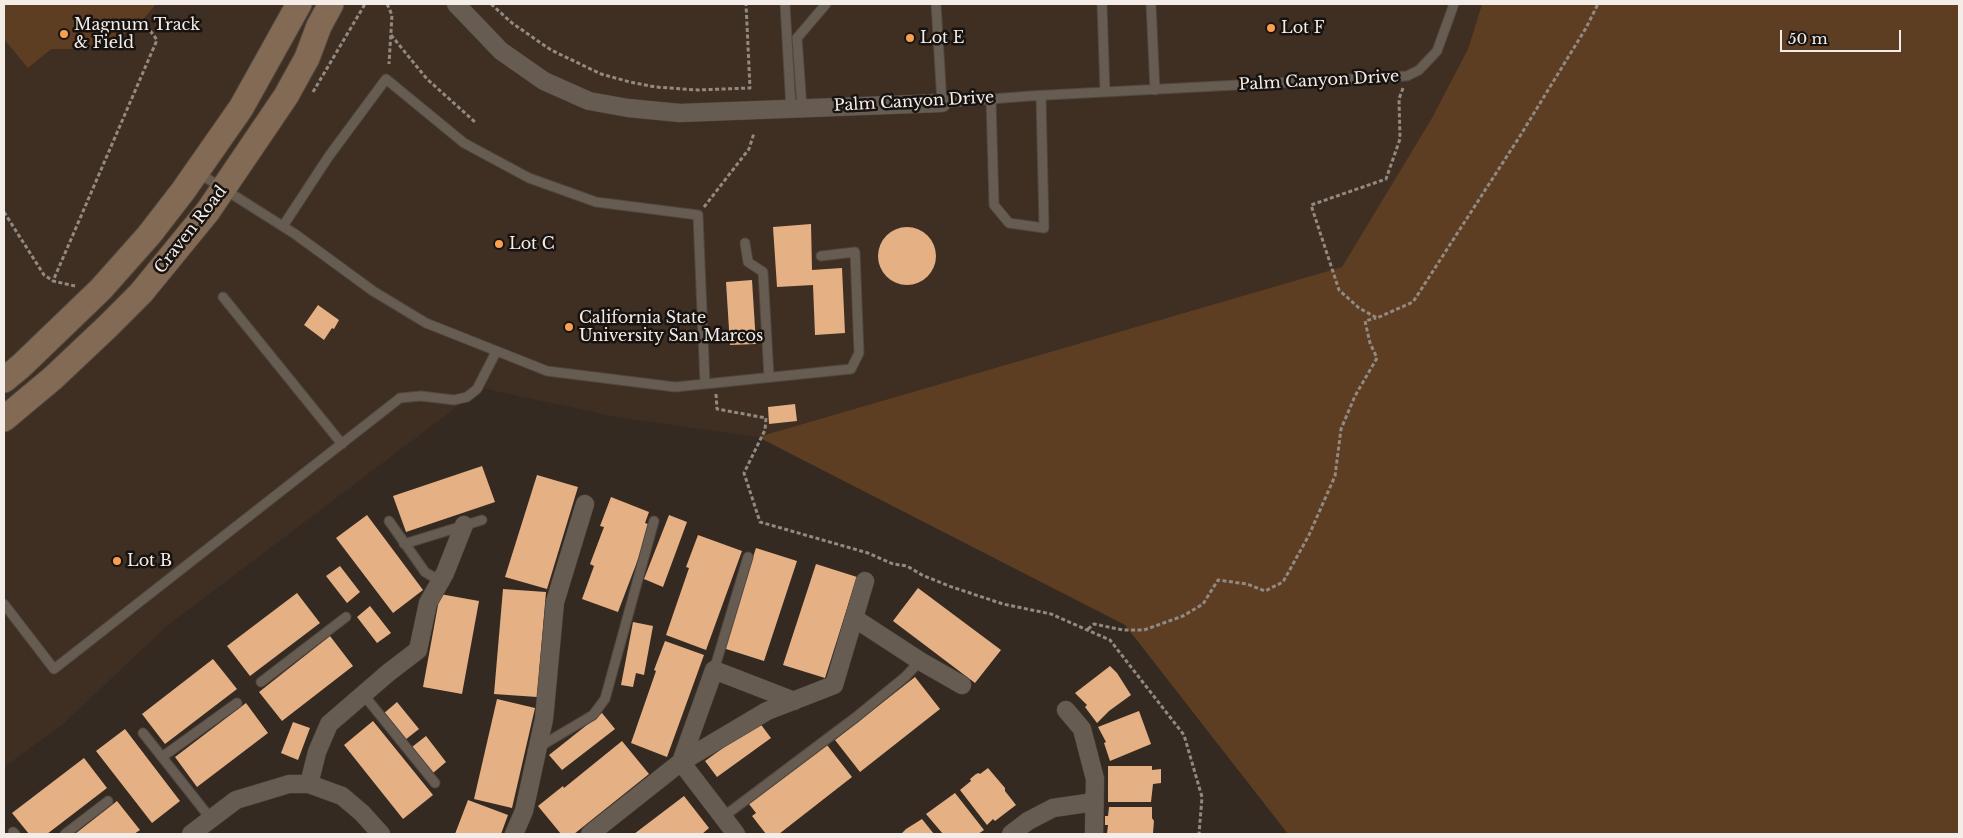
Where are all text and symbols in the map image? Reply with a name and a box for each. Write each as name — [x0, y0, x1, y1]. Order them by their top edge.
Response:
place label: Magnum Track & Field — [74, 15, 200, 53]
place label: Lot F — [1281, 18, 1324, 38]
scale bar — [1783, 20, 1904, 52]
marker: Lot F — [1265, 22, 1277, 34]
marker: Magnum Track & Field — [58, 28, 70, 40]
place label: Lot E — [920, 28, 964, 48]
text: 50 m — [1788, 29, 1828, 48]
marker: Lot E — [904, 32, 916, 44]
street label: Palm Canyon Drive — [1238, 67, 1400, 95]
street label: Palm Canyon Drive — [833, 88, 995, 116]
street label: Craven Road — [151, 182, 231, 278]
place label: Lot C — [509, 234, 555, 254]
marker: Lot C — [493, 238, 505, 250]
place label: California State University San Marcos — [579, 308, 763, 346]
marker: California State University San Marcos — [563, 321, 575, 333]
place label: Lot B — [127, 551, 172, 571]
marker: Lot B — [111, 555, 123, 567]

